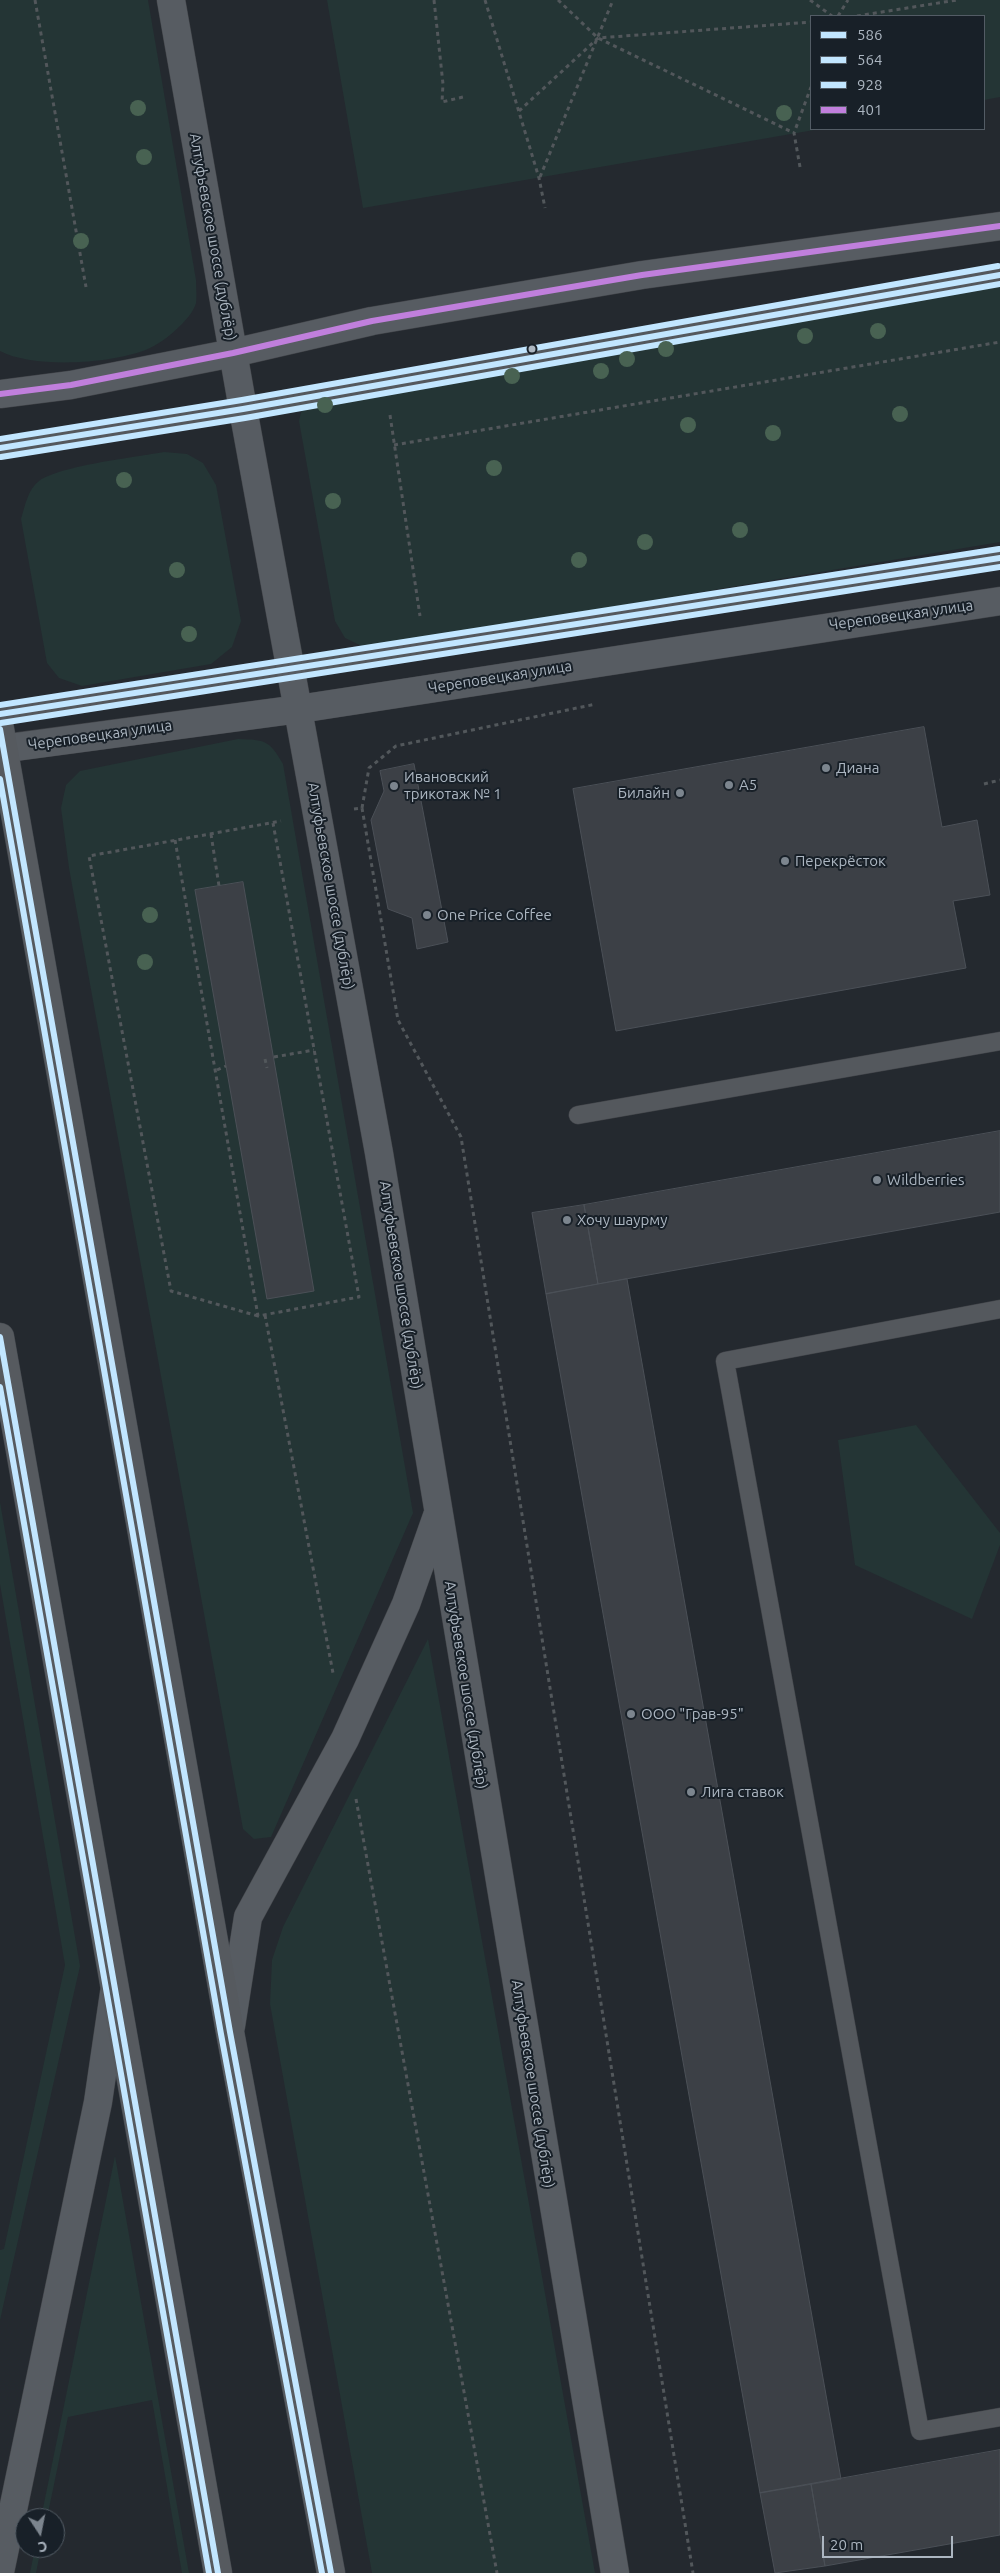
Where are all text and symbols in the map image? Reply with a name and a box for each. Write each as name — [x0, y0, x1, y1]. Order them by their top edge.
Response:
legend — [810, 15, 985, 130]
text: 586 — [857, 26, 882, 43]
text: 564 — [857, 51, 882, 68]
text: 928 — [857, 76, 882, 93]
text: 401 — [857, 101, 882, 118]
street label: Алтуфьевское шоссе (дублёр) — [186, 132, 240, 342]
unlabelled marker — [527, 344, 537, 354]
street label: Череповецкая улица — [828, 596, 974, 634]
street label: Череповецкая улица — [427, 657, 573, 697]
street label: Череповецкая улица — [27, 716, 173, 754]
place label: Диана — [836, 759, 880, 777]
marker: Диана — [820, 762, 832, 774]
place label: Ивановский трикотаж № 1 — [404, 768, 502, 803]
place label: А5 — [739, 776, 757, 794]
marker: А5 — [723, 779, 735, 791]
marker: Ивановский трикотаж № 1 — [388, 780, 400, 792]
street label: Алтуфьевское шоссе (дублёр) — [304, 781, 358, 991]
place label: Билайн — [618, 784, 670, 802]
marker: Билайн — [674, 787, 686, 799]
place label: Перекрёсток — [795, 852, 886, 870]
marker: Перекрёсток — [779, 855, 791, 867]
place label: One Price Coffee — [437, 906, 552, 924]
marker: One Price Coffee — [421, 909, 433, 921]
place label: Wildberries — [887, 1171, 964, 1189]
marker: Wildberries — [871, 1174, 883, 1186]
street label: Алтуфьевское шоссе (дублёр) — [376, 1180, 426, 1390]
place label: Хочу шаурму — [577, 1211, 667, 1229]
marker: Хочу шаурму — [561, 1214, 573, 1226]
street label: Алтуфьевское шоссе (дублёр) — [441, 1580, 491, 1790]
place label: ООО "Грав-95" — [641, 1705, 744, 1723]
marker: ООО "Грав-95" — [625, 1708, 637, 1720]
place label: Лига ставок — [701, 1783, 784, 1801]
marker: Лига ставок — [685, 1786, 697, 1798]
street label: Алтуфьевское шоссе (дублёр) — [508, 1979, 558, 2189]
north arrow — [15, 2508, 65, 2558]
scale bar — [825, 2526, 956, 2558]
text: 20 m — [830, 2536, 863, 2553]
text: С — [37, 2538, 49, 2555]

